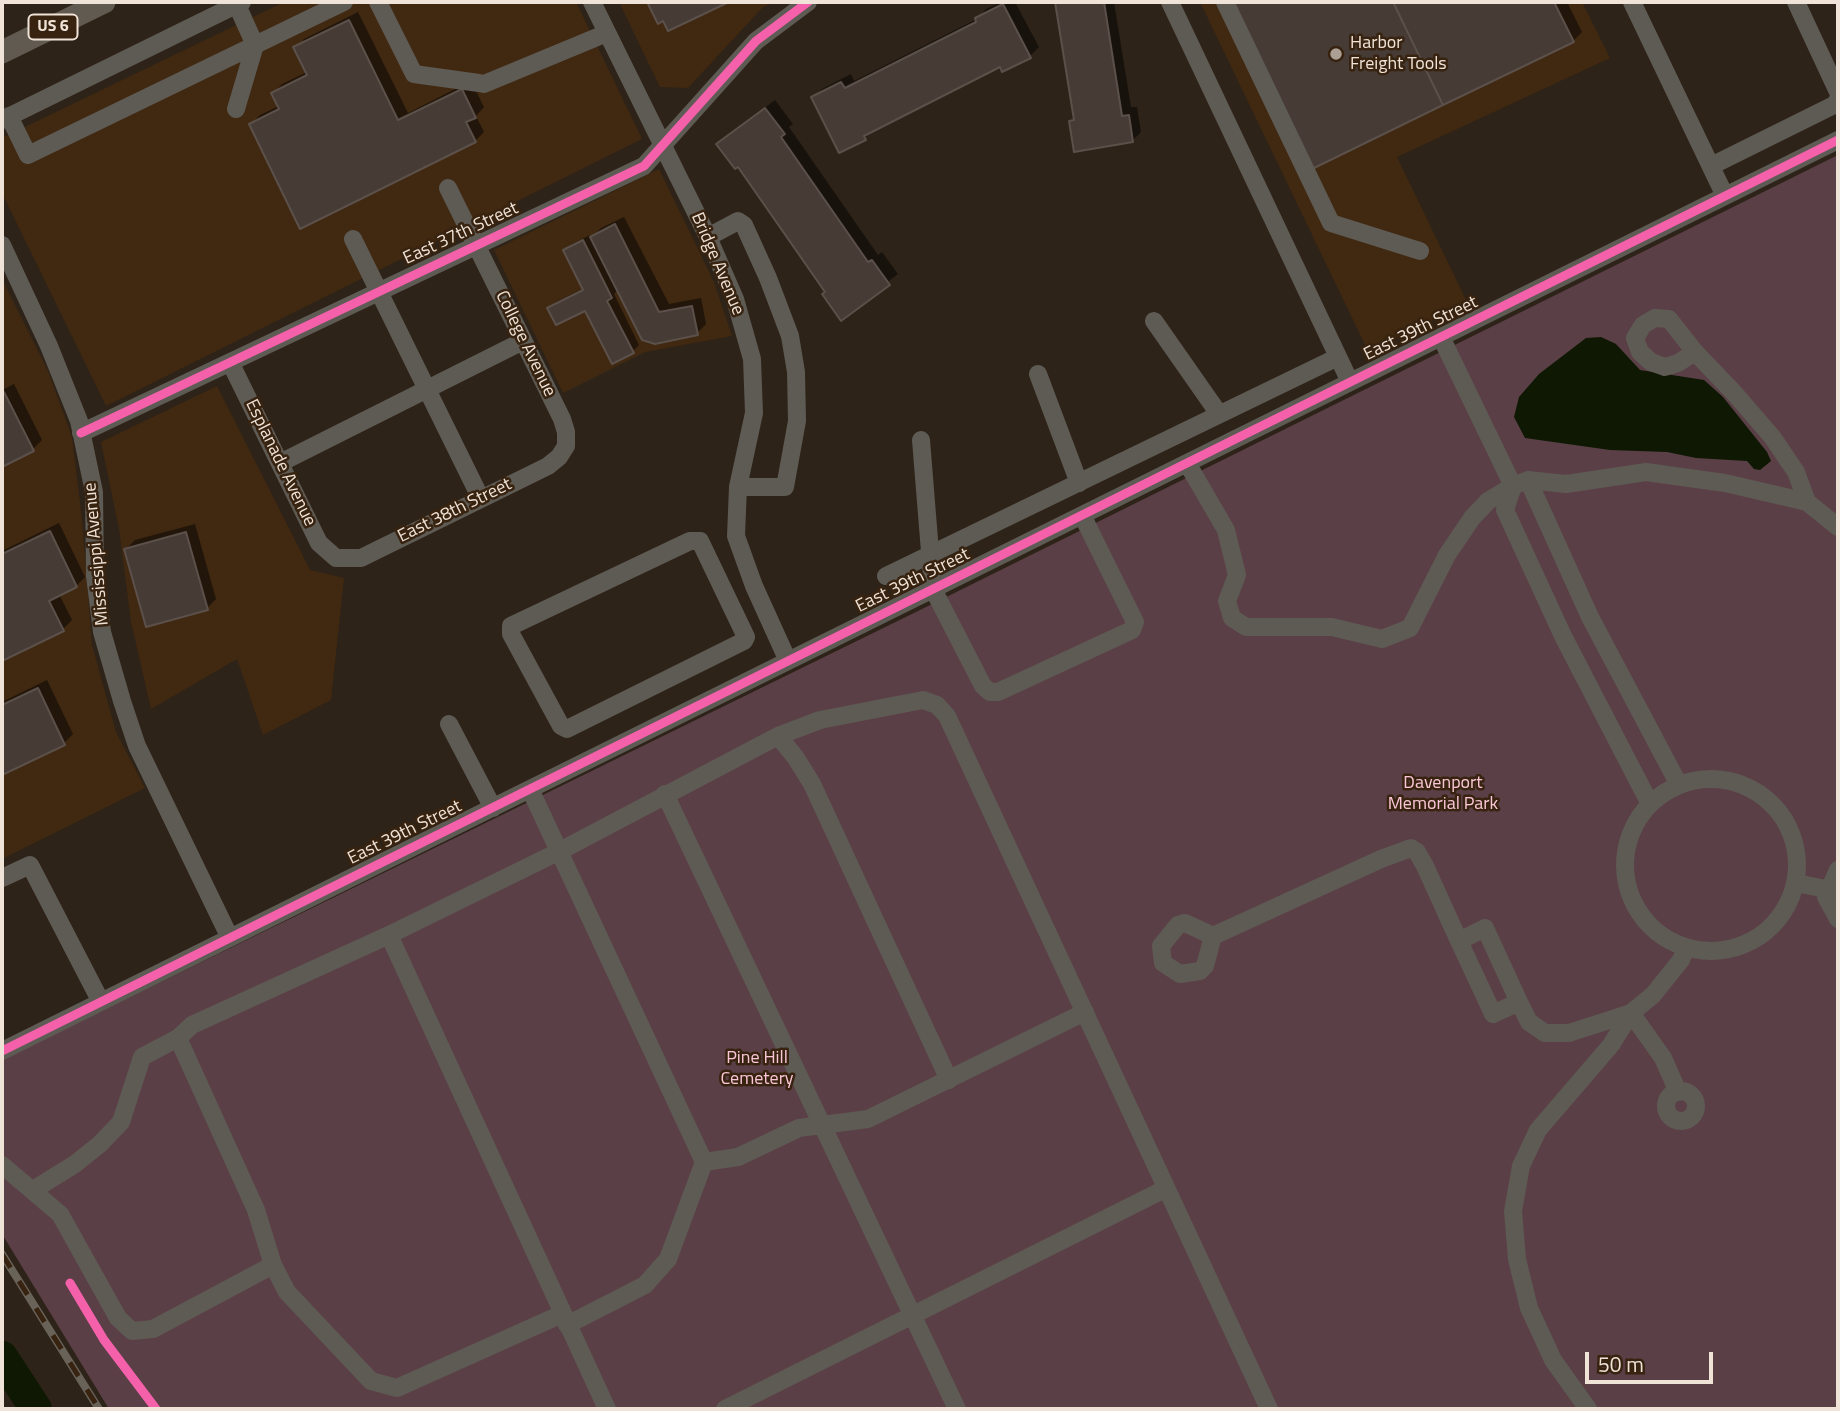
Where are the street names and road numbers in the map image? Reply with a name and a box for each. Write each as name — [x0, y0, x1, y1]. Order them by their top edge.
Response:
road number: US 6 — [28, 15, 78, 40]
street label: East 37th Street — [400, 198, 522, 270]
street label: Bridge Avenue — [686, 209, 748, 319]
street label: College Avenue — [490, 288, 560, 400]
street label: East 39th Street — [1360, 292, 1482, 366]
street label: Esplanade Avenue — [240, 396, 320, 530]
street label: East 38th Street — [394, 474, 516, 548]
street label: Mississippi Avenue — [80, 482, 114, 626]
street label: East 39th Street — [852, 544, 974, 618]
street label: East 39th Street — [344, 796, 466, 870]

